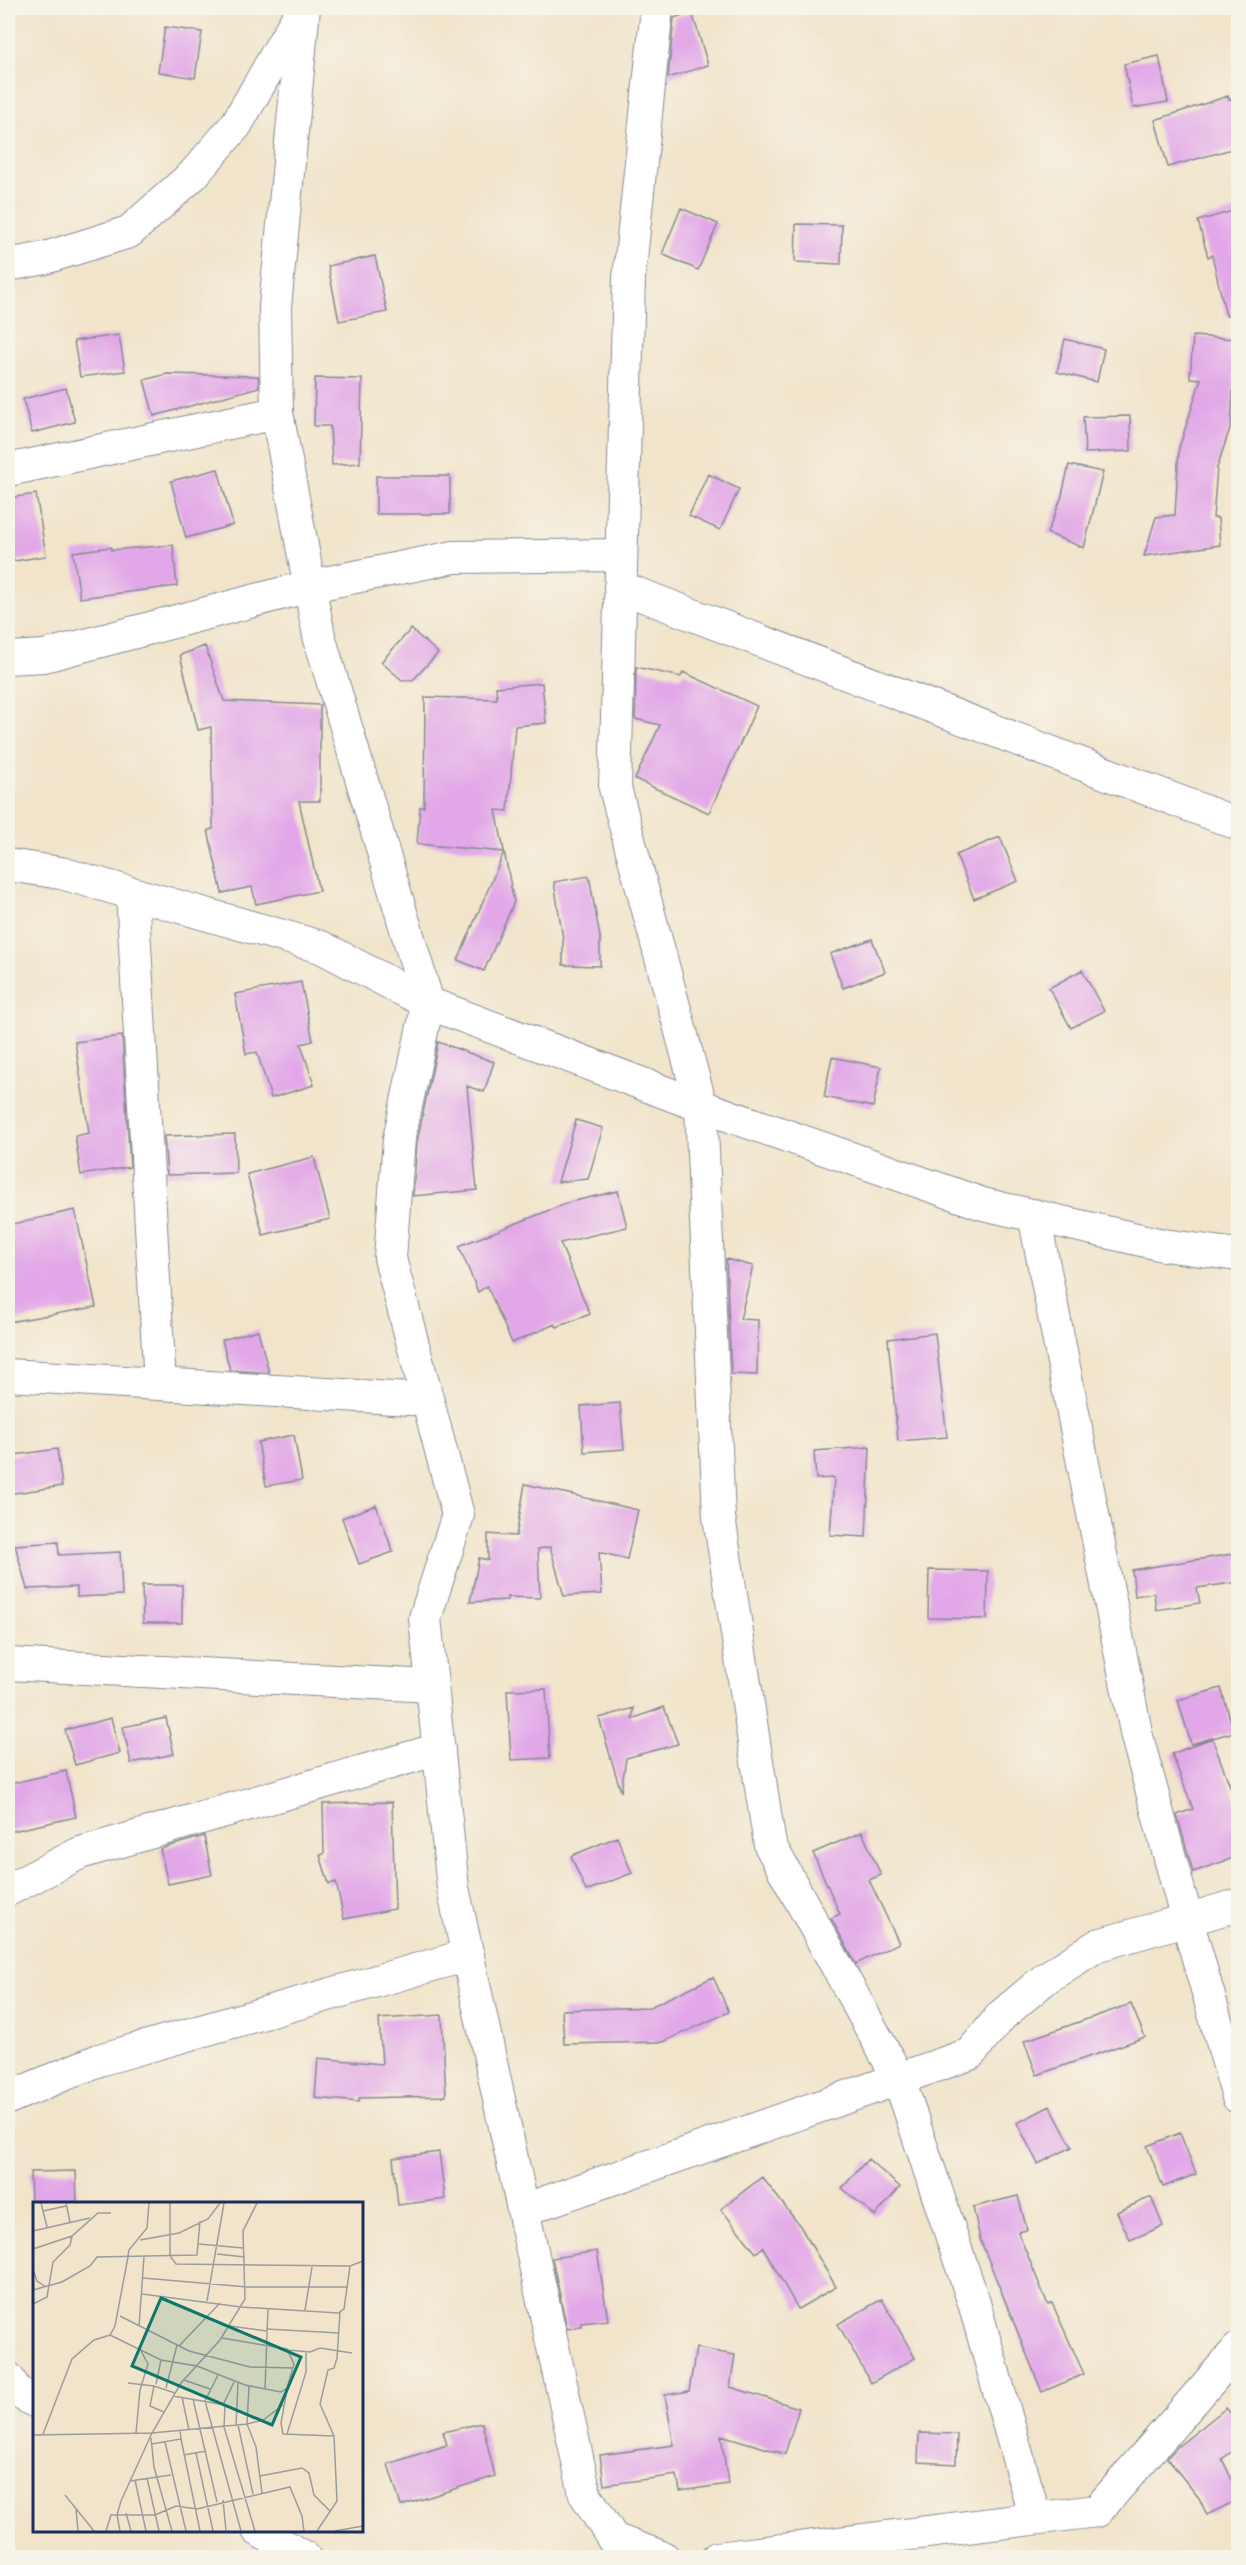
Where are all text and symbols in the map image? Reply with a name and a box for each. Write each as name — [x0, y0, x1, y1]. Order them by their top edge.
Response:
inset map — [33, 2202, 363, 2532]

